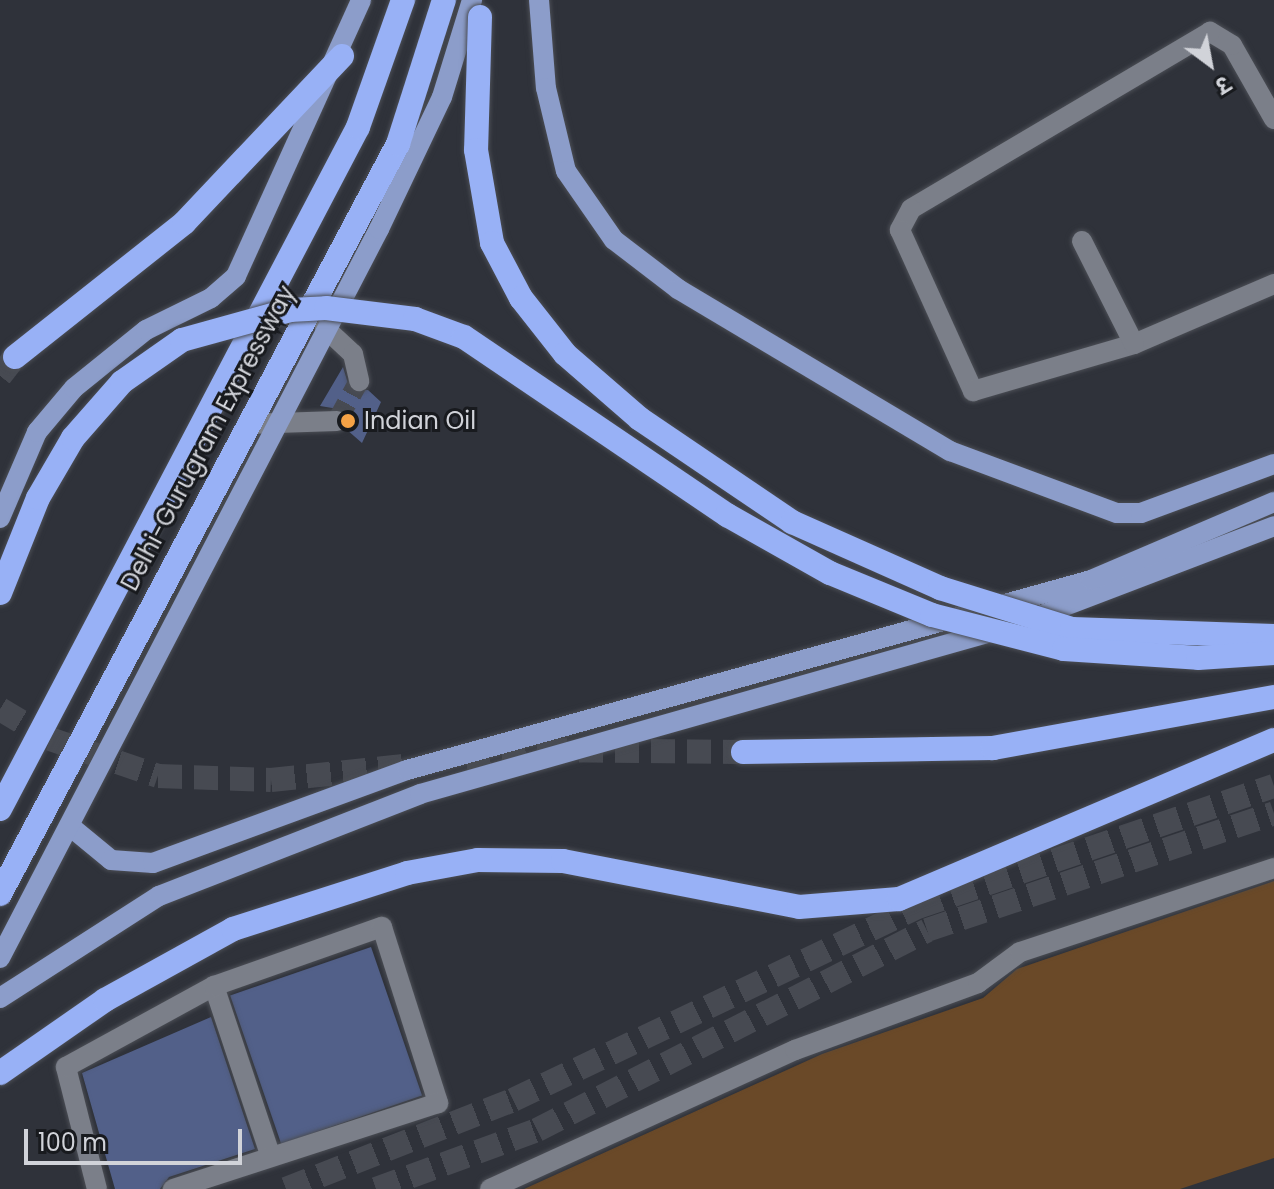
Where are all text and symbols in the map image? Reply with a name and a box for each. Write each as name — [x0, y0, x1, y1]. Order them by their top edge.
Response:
north arrow — [1170, 24, 1250, 104]
text: उ — [1209, 68, 1236, 101]
street label: Delhi-Gurugram Expressway — [115, 280, 301, 596]
place label: Indian Oil — [364, 407, 476, 435]
marker: Indian Oil — [339, 412, 357, 430]
scale bar — [28, 1113, 246, 1163]
text: 100 m — [38, 1126, 107, 1159]

